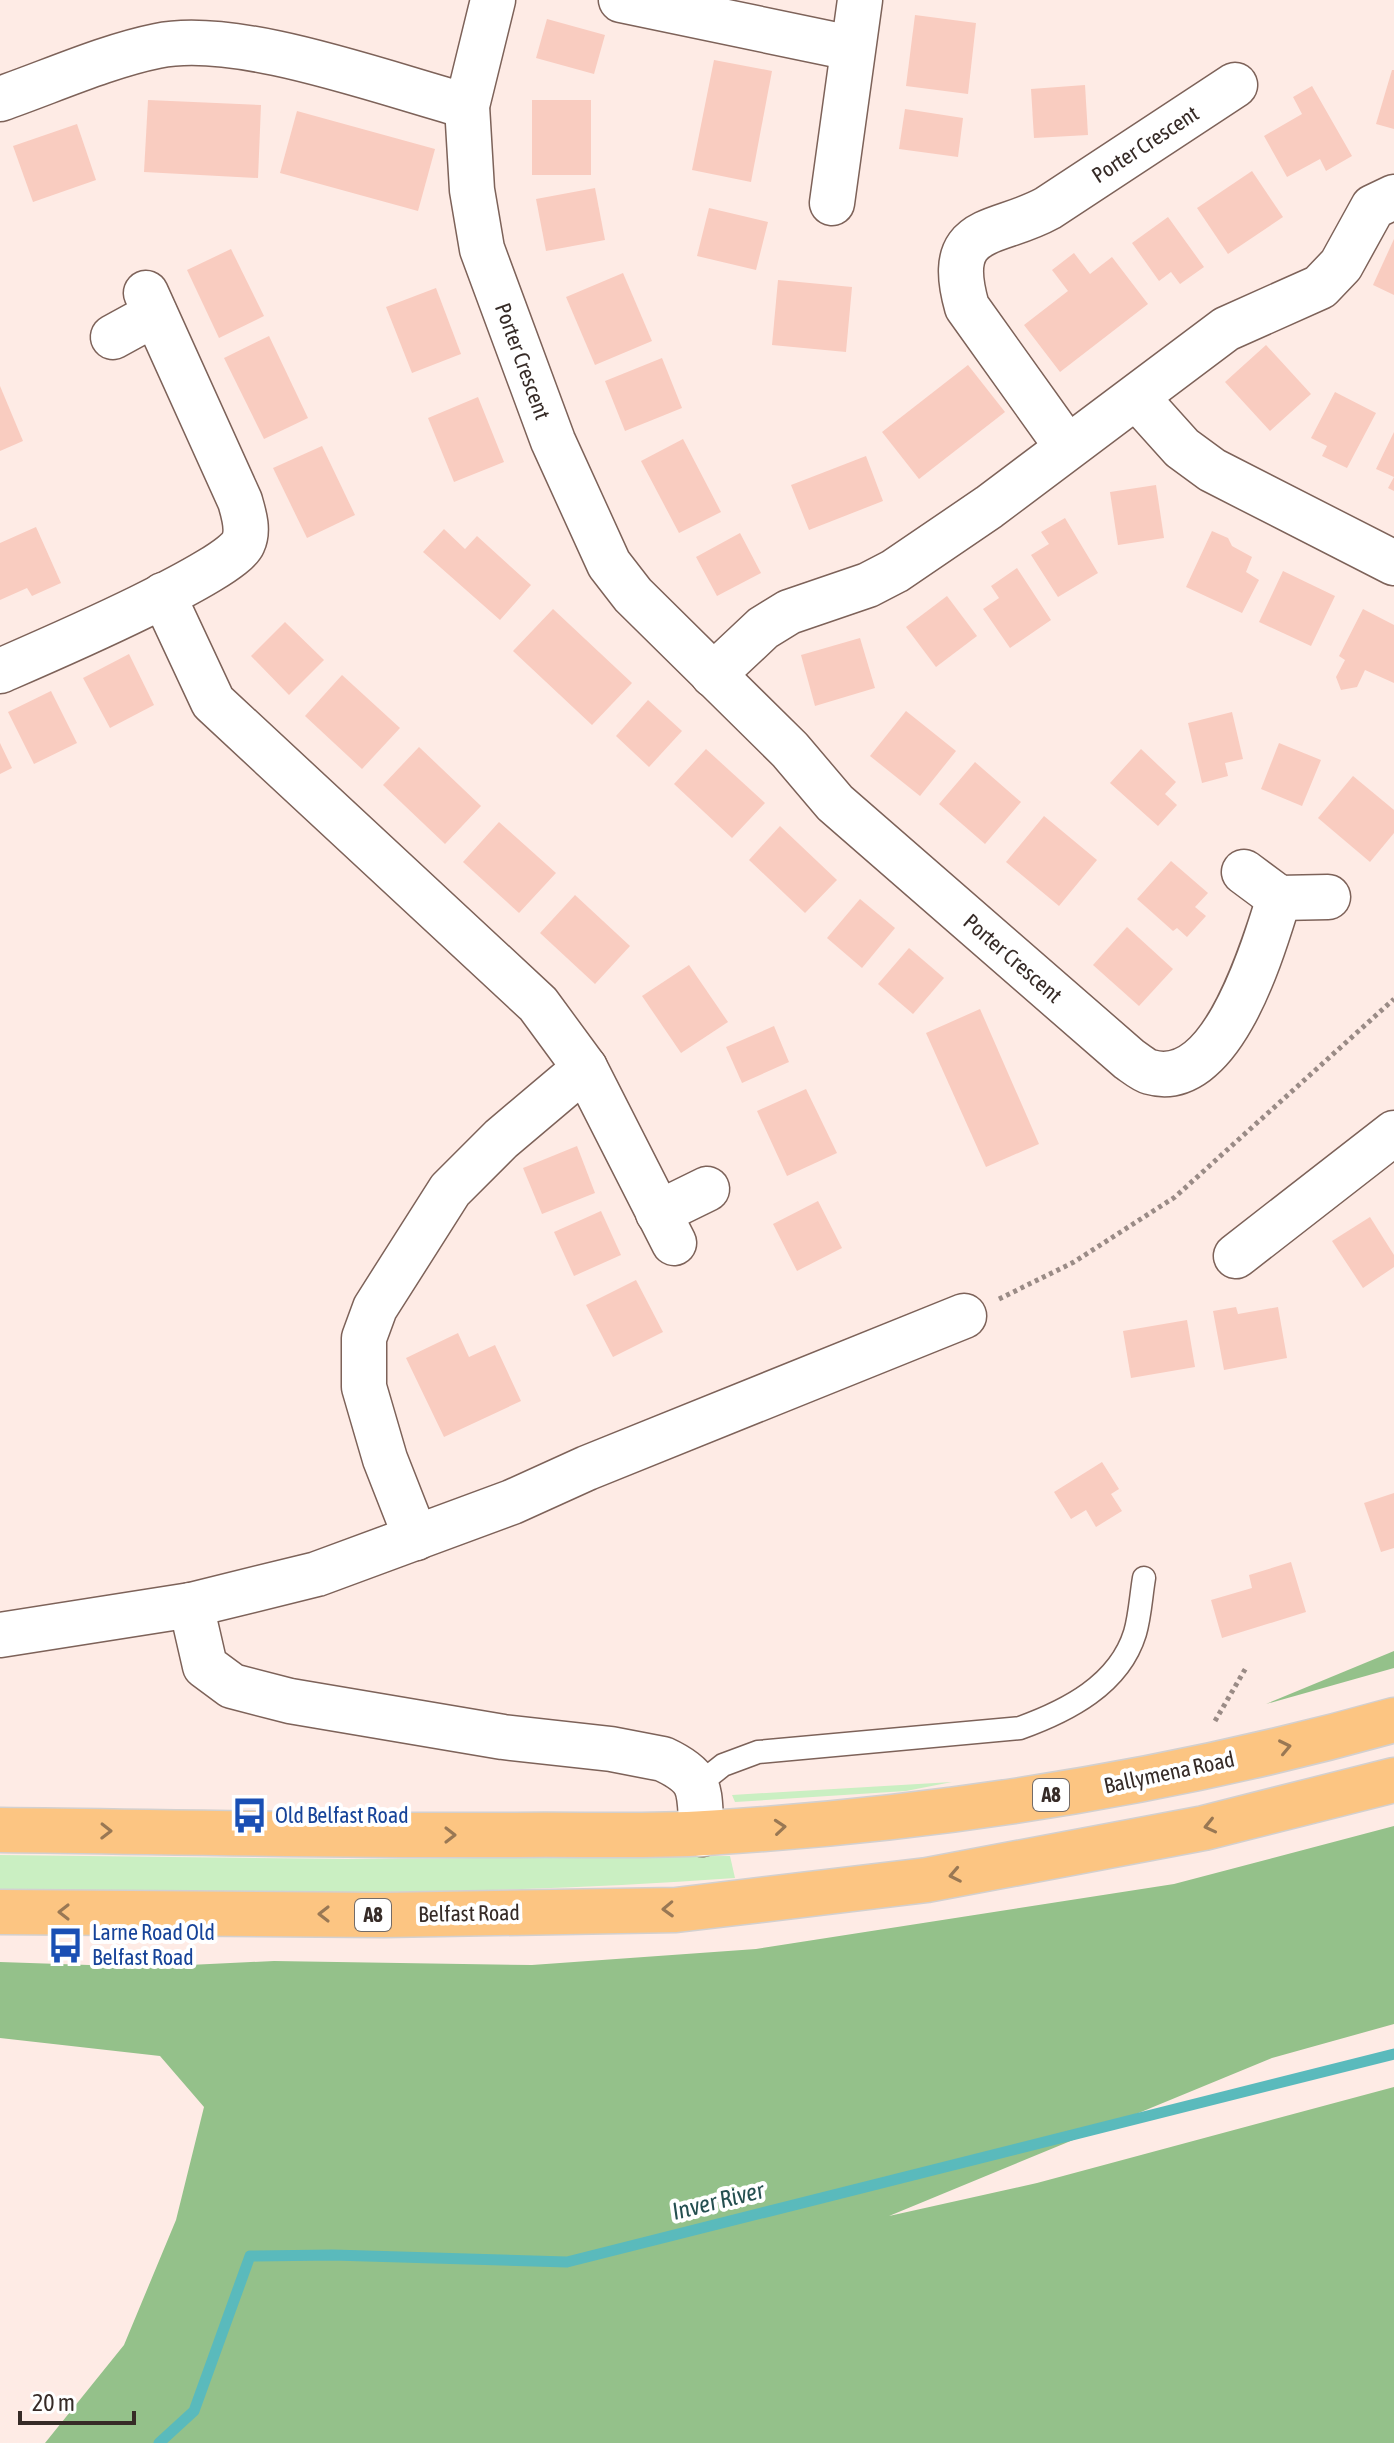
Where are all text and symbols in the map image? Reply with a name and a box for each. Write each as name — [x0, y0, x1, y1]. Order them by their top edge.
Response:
street label: Porter Crescent — [1087, 100, 1203, 188]
street label: Porter Crescent — [490, 299, 556, 423]
street label: Porter Crescent — [958, 908, 1068, 1008]
one-way arrow — [1278, 1739, 1292, 1756]
street label: Ballymena Road — [1101, 1745, 1237, 1799]
road number: A8 — [1033, 1779, 1069, 1811]
bus stop icon: Old Belfast Road — [230, 1796, 268, 1834]
place label: Old Belfast Road — [275, 1802, 409, 1828]
one-way arrow — [1203, 1817, 1217, 1834]
one-way arrow — [774, 1819, 787, 1836]
one-way arrow — [100, 1822, 113, 1840]
one-way arrow — [444, 1826, 457, 1844]
one-way arrow — [948, 1866, 961, 1883]
road number: A8 — [355, 1899, 391, 1931]
street label: Belfast Road — [418, 1899, 520, 1927]
one-way arrow — [661, 1901, 674, 1918]
one-way arrow — [57, 1903, 70, 1921]
one-way arrow — [317, 1905, 330, 1923]
place label: Larne Road Old Belfast Road — [92, 1919, 215, 1970]
bus stop icon: Larne Road Old Belfast Road — [47, 1926, 85, 1964]
water label: Inver River — [669, 2176, 768, 2225]
scale bar — [20, 2375, 134, 2425]
text: 20 m — [32, 2389, 75, 2416]

